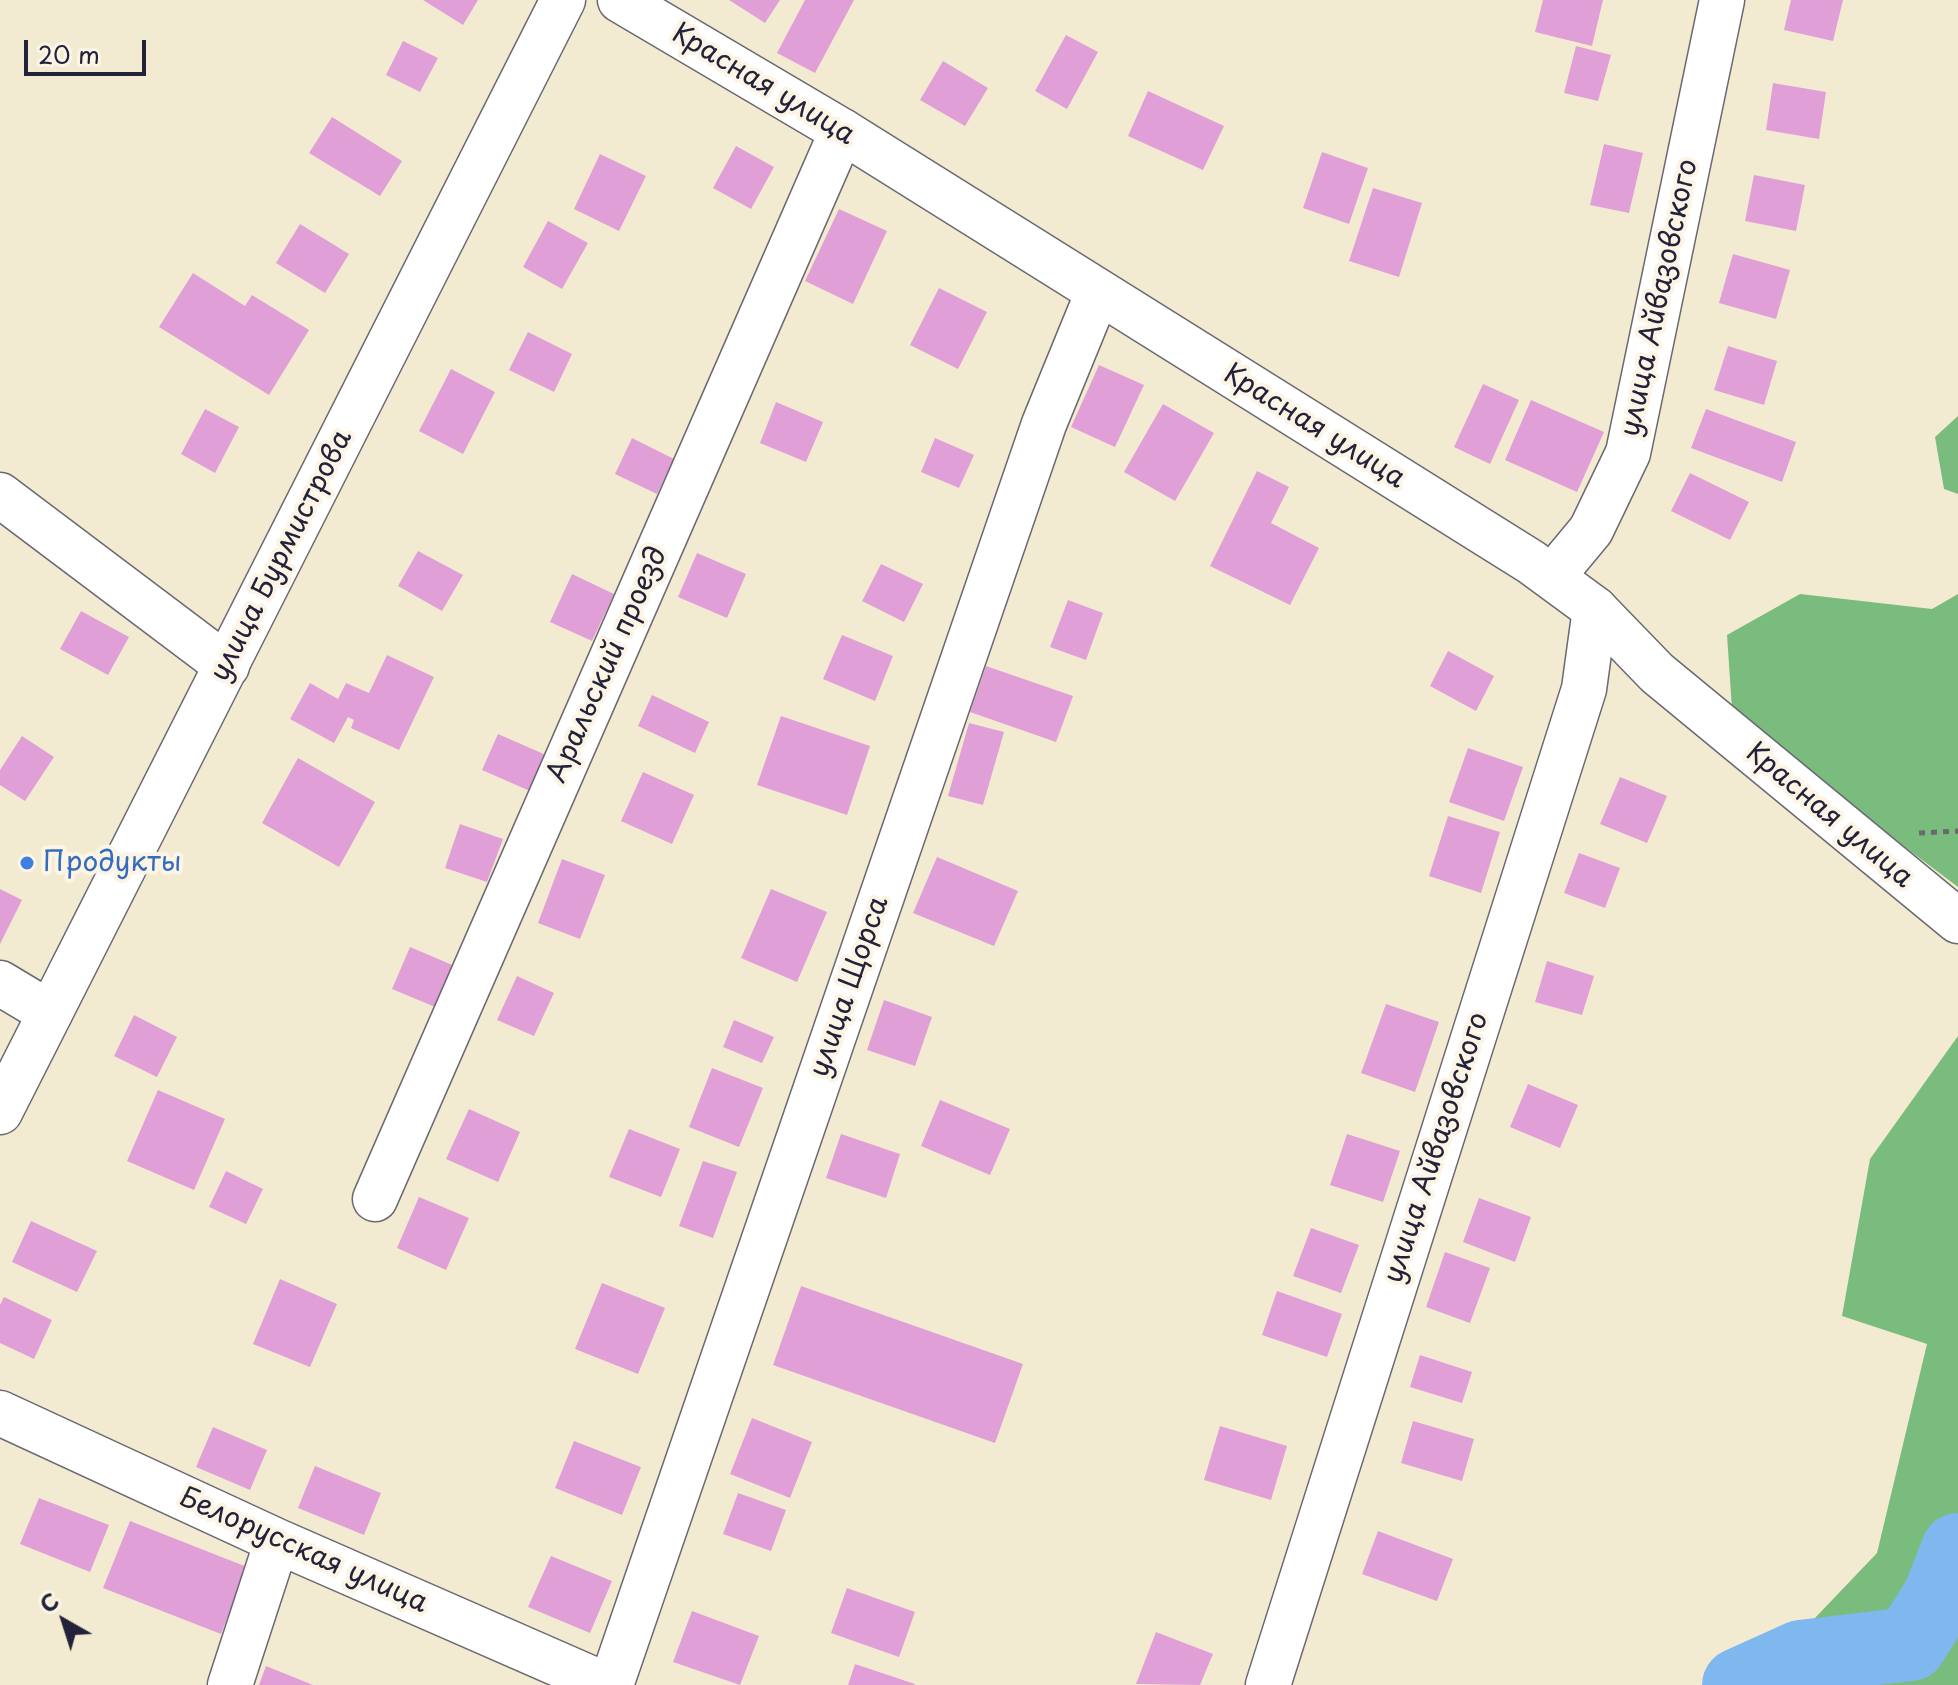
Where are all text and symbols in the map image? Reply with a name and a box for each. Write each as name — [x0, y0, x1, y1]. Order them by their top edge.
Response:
street label: Красная улица — [665, 17, 861, 153]
scale bar — [28, 24, 150, 74]
text: 20 m — [38, 36, 100, 72]
street label: улица Айвазовского — [1614, 156, 1706, 440]
street label: Красная улица — [1217, 358, 1411, 496]
street label: улица Бурмистрова — [204, 425, 360, 687]
street label: Аральский проезд — [541, 542, 675, 788]
street label: Красная улица — [1739, 736, 1919, 896]
place label: Продукты — [43, 846, 181, 880]
marker: Продукты — [18, 854, 36, 872]
street label: улица Щорса — [803, 892, 897, 1082]
street label: улица Айвазовского — [1377, 1008, 1497, 1288]
street label: Белорусская улица — [174, 1481, 432, 1621]
north arrow — [24, 1581, 104, 1661]
text: С — [32, 1584, 65, 1620]

